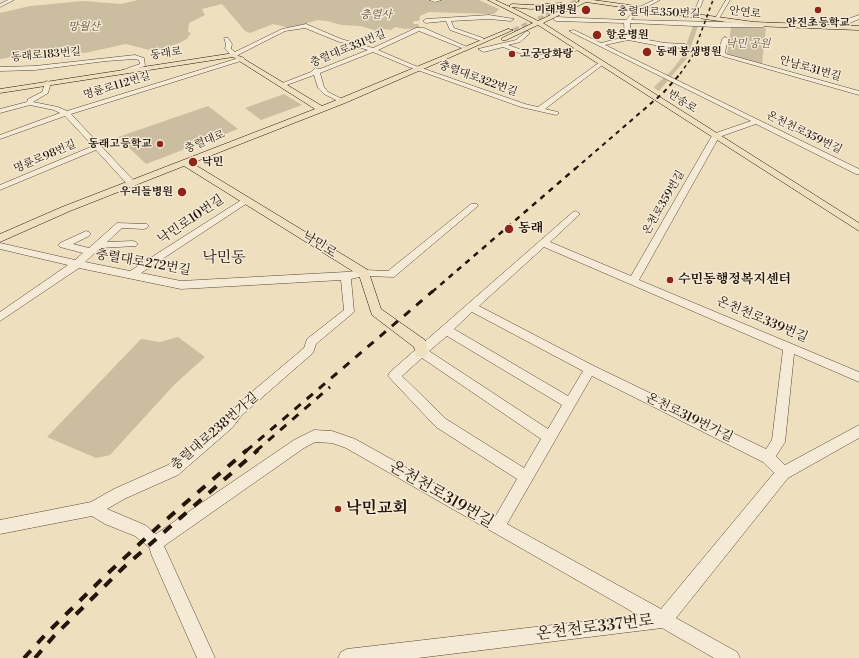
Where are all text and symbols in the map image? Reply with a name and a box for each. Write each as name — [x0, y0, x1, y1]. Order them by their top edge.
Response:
place label: 미래병원 — [534, 3, 577, 17]
marker: 미래병원 — [580, 4, 592, 16]
street label: 충렬대로350번길 — [617, 5, 701, 21]
street label: 안연로 — [728, 5, 762, 21]
marker: 안진초등학교 — [813, 5, 823, 15]
park label: 충렬사 — [360, 8, 392, 22]
place label: 안진초등학교 — [786, 16, 850, 30]
park label: 망월산 — [68, 20, 100, 34]
street label: 충렬대로331번길 — [308, 28, 388, 70]
place label: 항운병원 — [606, 28, 649, 42]
marker: 항운병원 — [591, 29, 603, 41]
park label: 낙민 공원 — [726, 37, 770, 51]
street label: 동래로183번길 — [10, 45, 82, 65]
street label: 동래로 — [149, 45, 183, 63]
place label: 동래 봉생병원 — [656, 45, 722, 59]
marker: 동래 봉생병원 — [641, 46, 653, 58]
place label: 고궁당화랑 — [520, 47, 573, 61]
marker: 고궁당화랑 — [507, 49, 517, 59]
street label: 안남로31번길 — [778, 54, 842, 84]
street label: 충렬대로322번길 — [437, 59, 519, 99]
street label: 명륜로112번길 — [82, 70, 152, 102]
street label: 반송로 — [665, 88, 699, 116]
street label: 온천천로359번길 — [764, 109, 844, 157]
street label: 충렬대로 — [183, 128, 227, 156]
place label: 동래고등학교 — [88, 137, 152, 151]
street label: 명륜로98번길 — [12, 138, 78, 176]
marker: 동래고등학교 — [155, 139, 165, 149]
place label: 낙민 — [202, 155, 223, 169]
marker: 낙민 — [187, 156, 199, 168]
street label: 온천로359번길 — [640, 169, 688, 237]
place label: 우리들병원 — [120, 185, 173, 199]
marker: 우리들병원 — [176, 186, 188, 198]
street label: 낙민로10번길 — [155, 192, 227, 248]
place label: 동래 — [518, 221, 543, 237]
marker: 동래 — [503, 223, 515, 235]
street label: 낙민로 — [299, 228, 339, 262]
street label: 충렬대로272번길 — [94, 247, 192, 279]
district label: 낙민동 — [202, 249, 246, 267]
place label: 수민동행정복지센터 — [678, 272, 791, 288]
marker: 수민동행정복지센터 — [665, 275, 675, 285]
street label: 온천천로339번길 — [714, 294, 810, 346]
street label: 충렬대로238번가길 — [168, 390, 262, 474]
street label: 온천로319번가길 — [643, 390, 735, 446]
street label: 온천천로319번길 — [385, 457, 497, 533]
place label: 낙민교회 — [346, 499, 408, 519]
marker: 낙민교회 — [333, 504, 343, 514]
street label: 온천천로337번로 — [535, 611, 655, 645]

